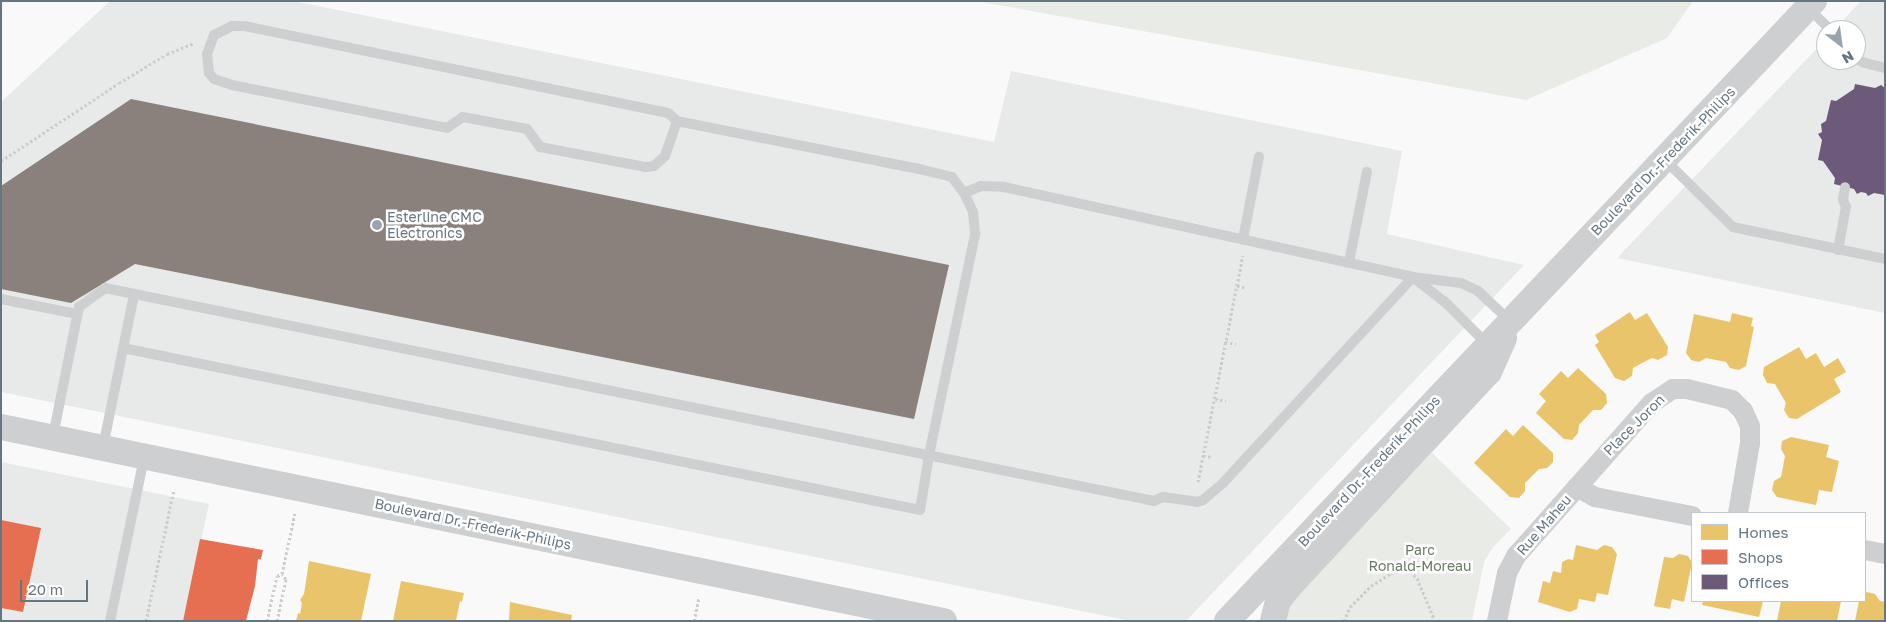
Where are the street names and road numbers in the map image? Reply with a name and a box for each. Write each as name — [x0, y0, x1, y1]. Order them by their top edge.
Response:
street label: Boulevard Dr.-Frederik-Philips — [1587, 83, 1739, 239]
street label: Place Joron — [1600, 391, 1668, 459]
street label: Boulevard Dr.-Frederik-Philips — [1294, 392, 1444, 550]
street label: Rue Maheu — [1513, 491, 1575, 559]
street label: Boulevard Dr.-Frederik-Philips — [373, 495, 573, 553]

